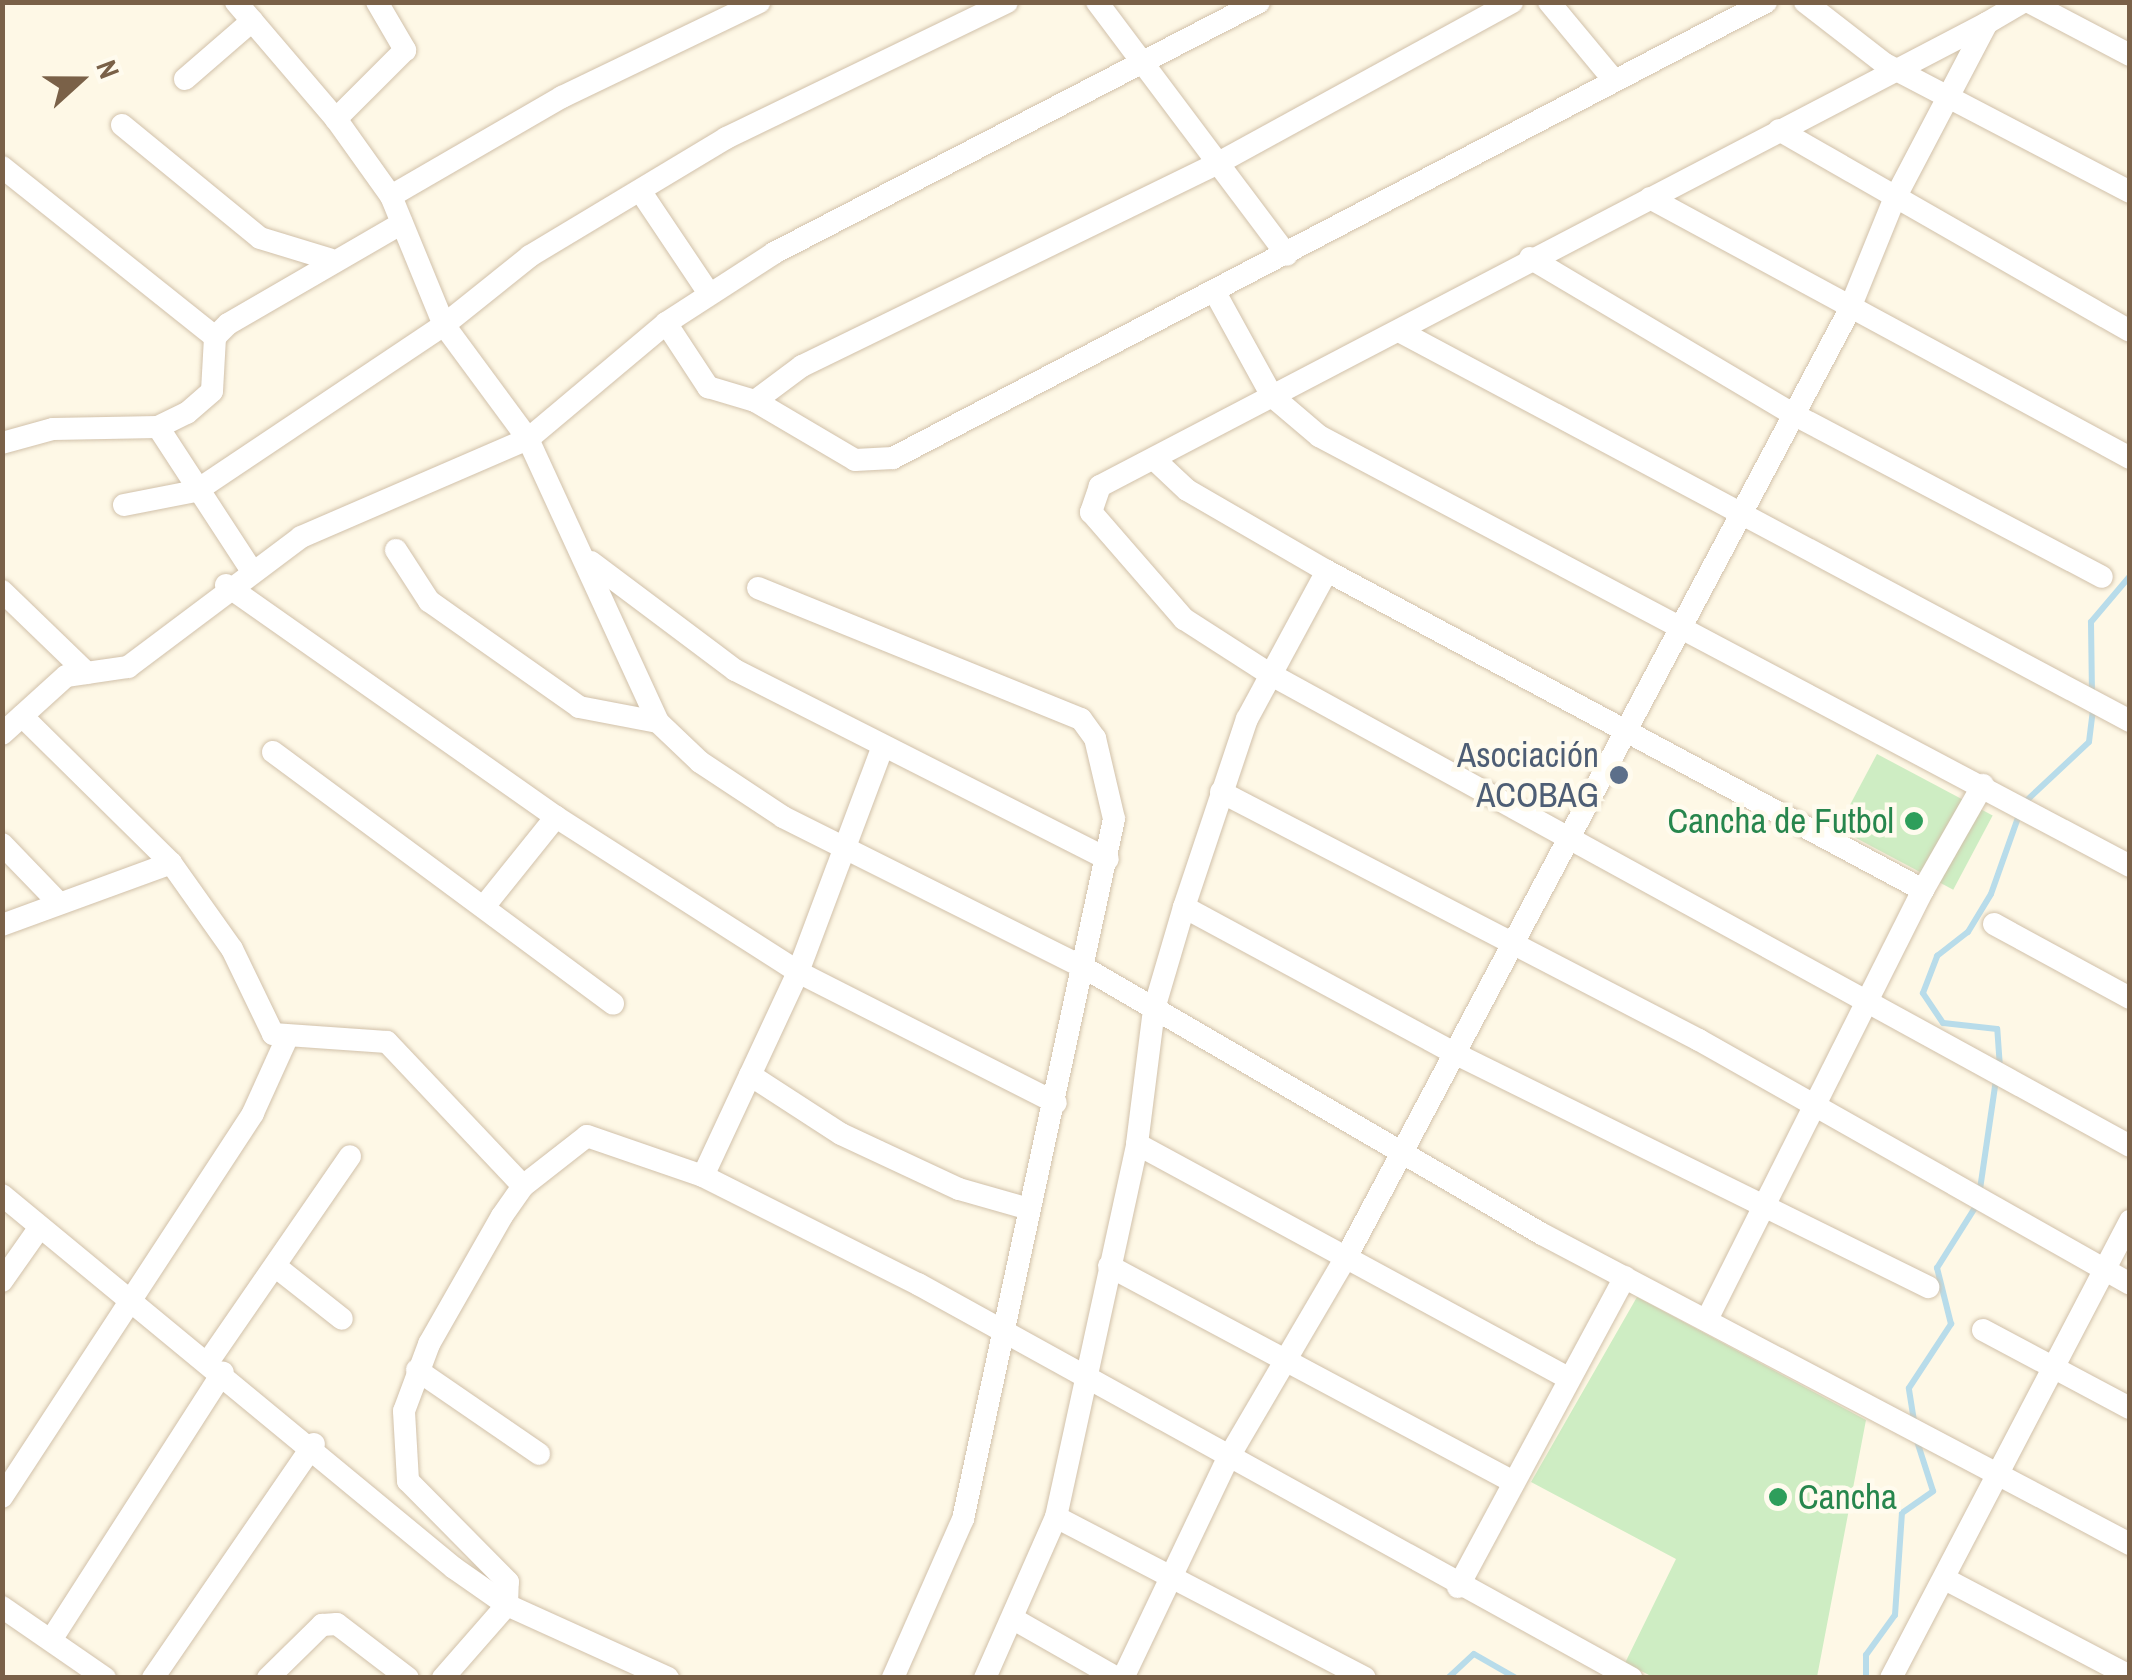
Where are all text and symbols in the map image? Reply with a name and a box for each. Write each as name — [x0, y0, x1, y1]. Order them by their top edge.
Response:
north arrow — [30, 30, 130, 130]
text: N — [87, 55, 129, 84]
place label: Asociación ACOBAG — [1457, 734, 1599, 816]
marker: Asociación ACOBAG — [1608, 764, 1630, 786]
place label: Cancha de Futbol — [1667, 800, 1894, 842]
marker: Cancha de Futbol — [1903, 810, 1925, 832]
place label: Cancha — [1798, 1476, 1897, 1518]
marker: Cancha — [1767, 1486, 1789, 1508]

